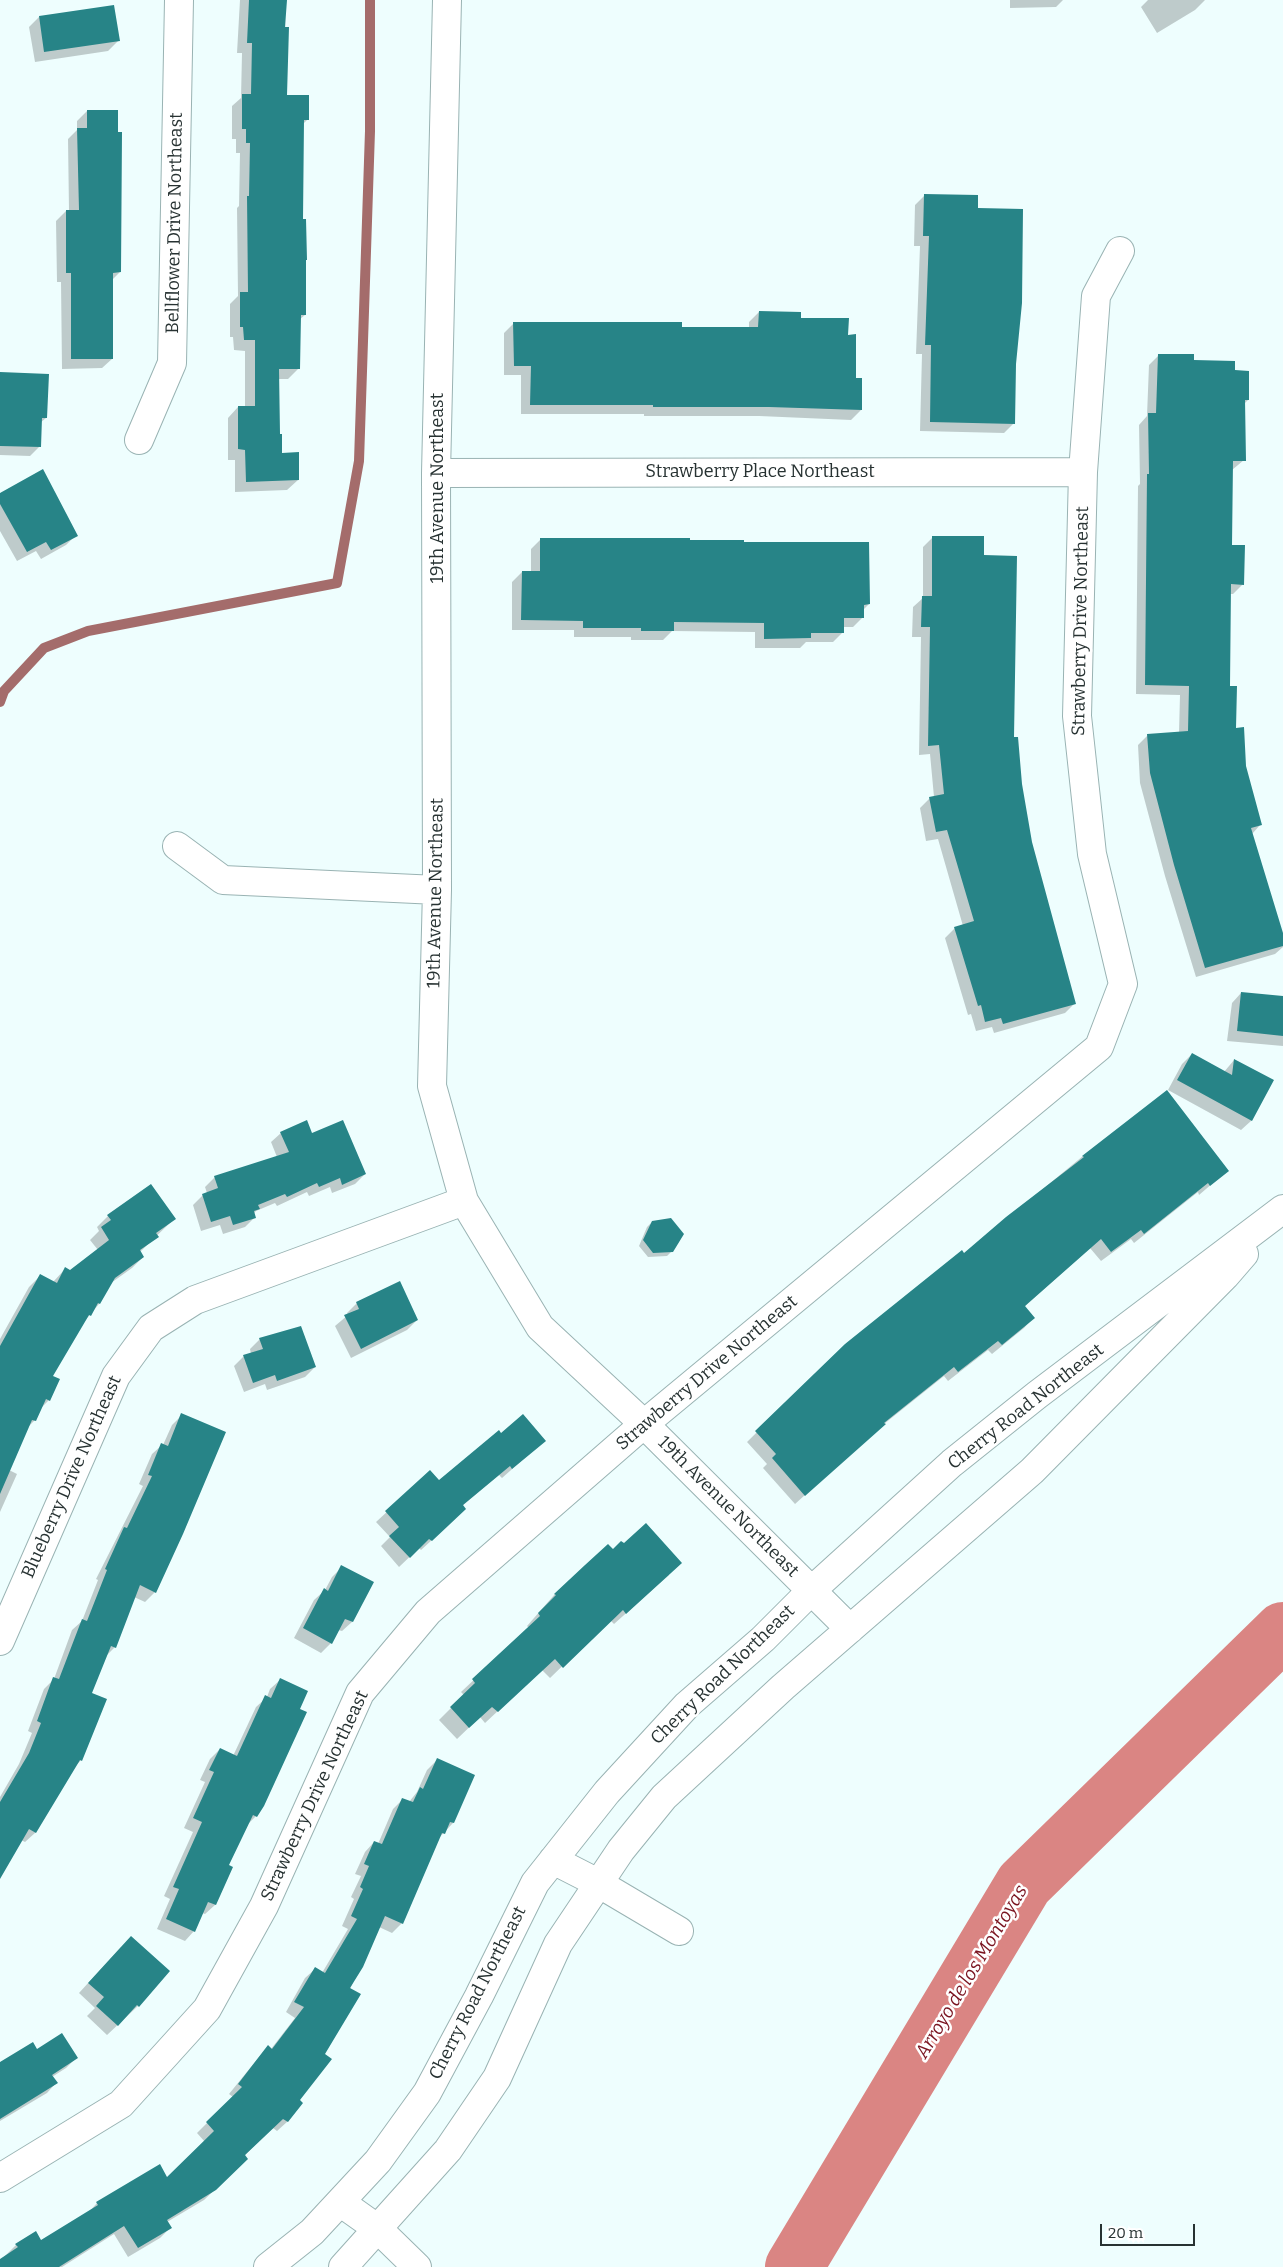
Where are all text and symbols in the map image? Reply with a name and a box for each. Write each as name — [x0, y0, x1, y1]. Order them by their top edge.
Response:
street label: Bellflower Drive Northeast — [162, 112, 188, 334]
street label: 19th Avenue Northeast — [427, 393, 449, 583]
street label: Strawberry Place Northeast — [645, 461, 875, 483]
street label: Strawberry Drive Northeast — [1068, 506, 1094, 736]
street label: 19th Avenue Northeast — [424, 798, 448, 988]
street label: Strawberry Drive Northeast — [612, 1291, 802, 1455]
street label: Cherry Road Northeast — [944, 1339, 1108, 1475]
street label: Blueberry Drive Northeast — [18, 1372, 126, 1582]
street label: 19th Avenue Northeast — [653, 1432, 803, 1582]
street label: Cherry Road Northeast — [647, 1601, 799, 1749]
street label: Strawberry Drive Northeast — [257, 1687, 373, 1905]
water label: Arroyo de los Montoyas — [911, 1881, 1033, 2063]
street label: Cherry Road Northeast — [425, 1903, 531, 2083]
scale bar — [1103, 2214, 1198, 2246]
text: 20 m — [1108, 2224, 1143, 2242]

